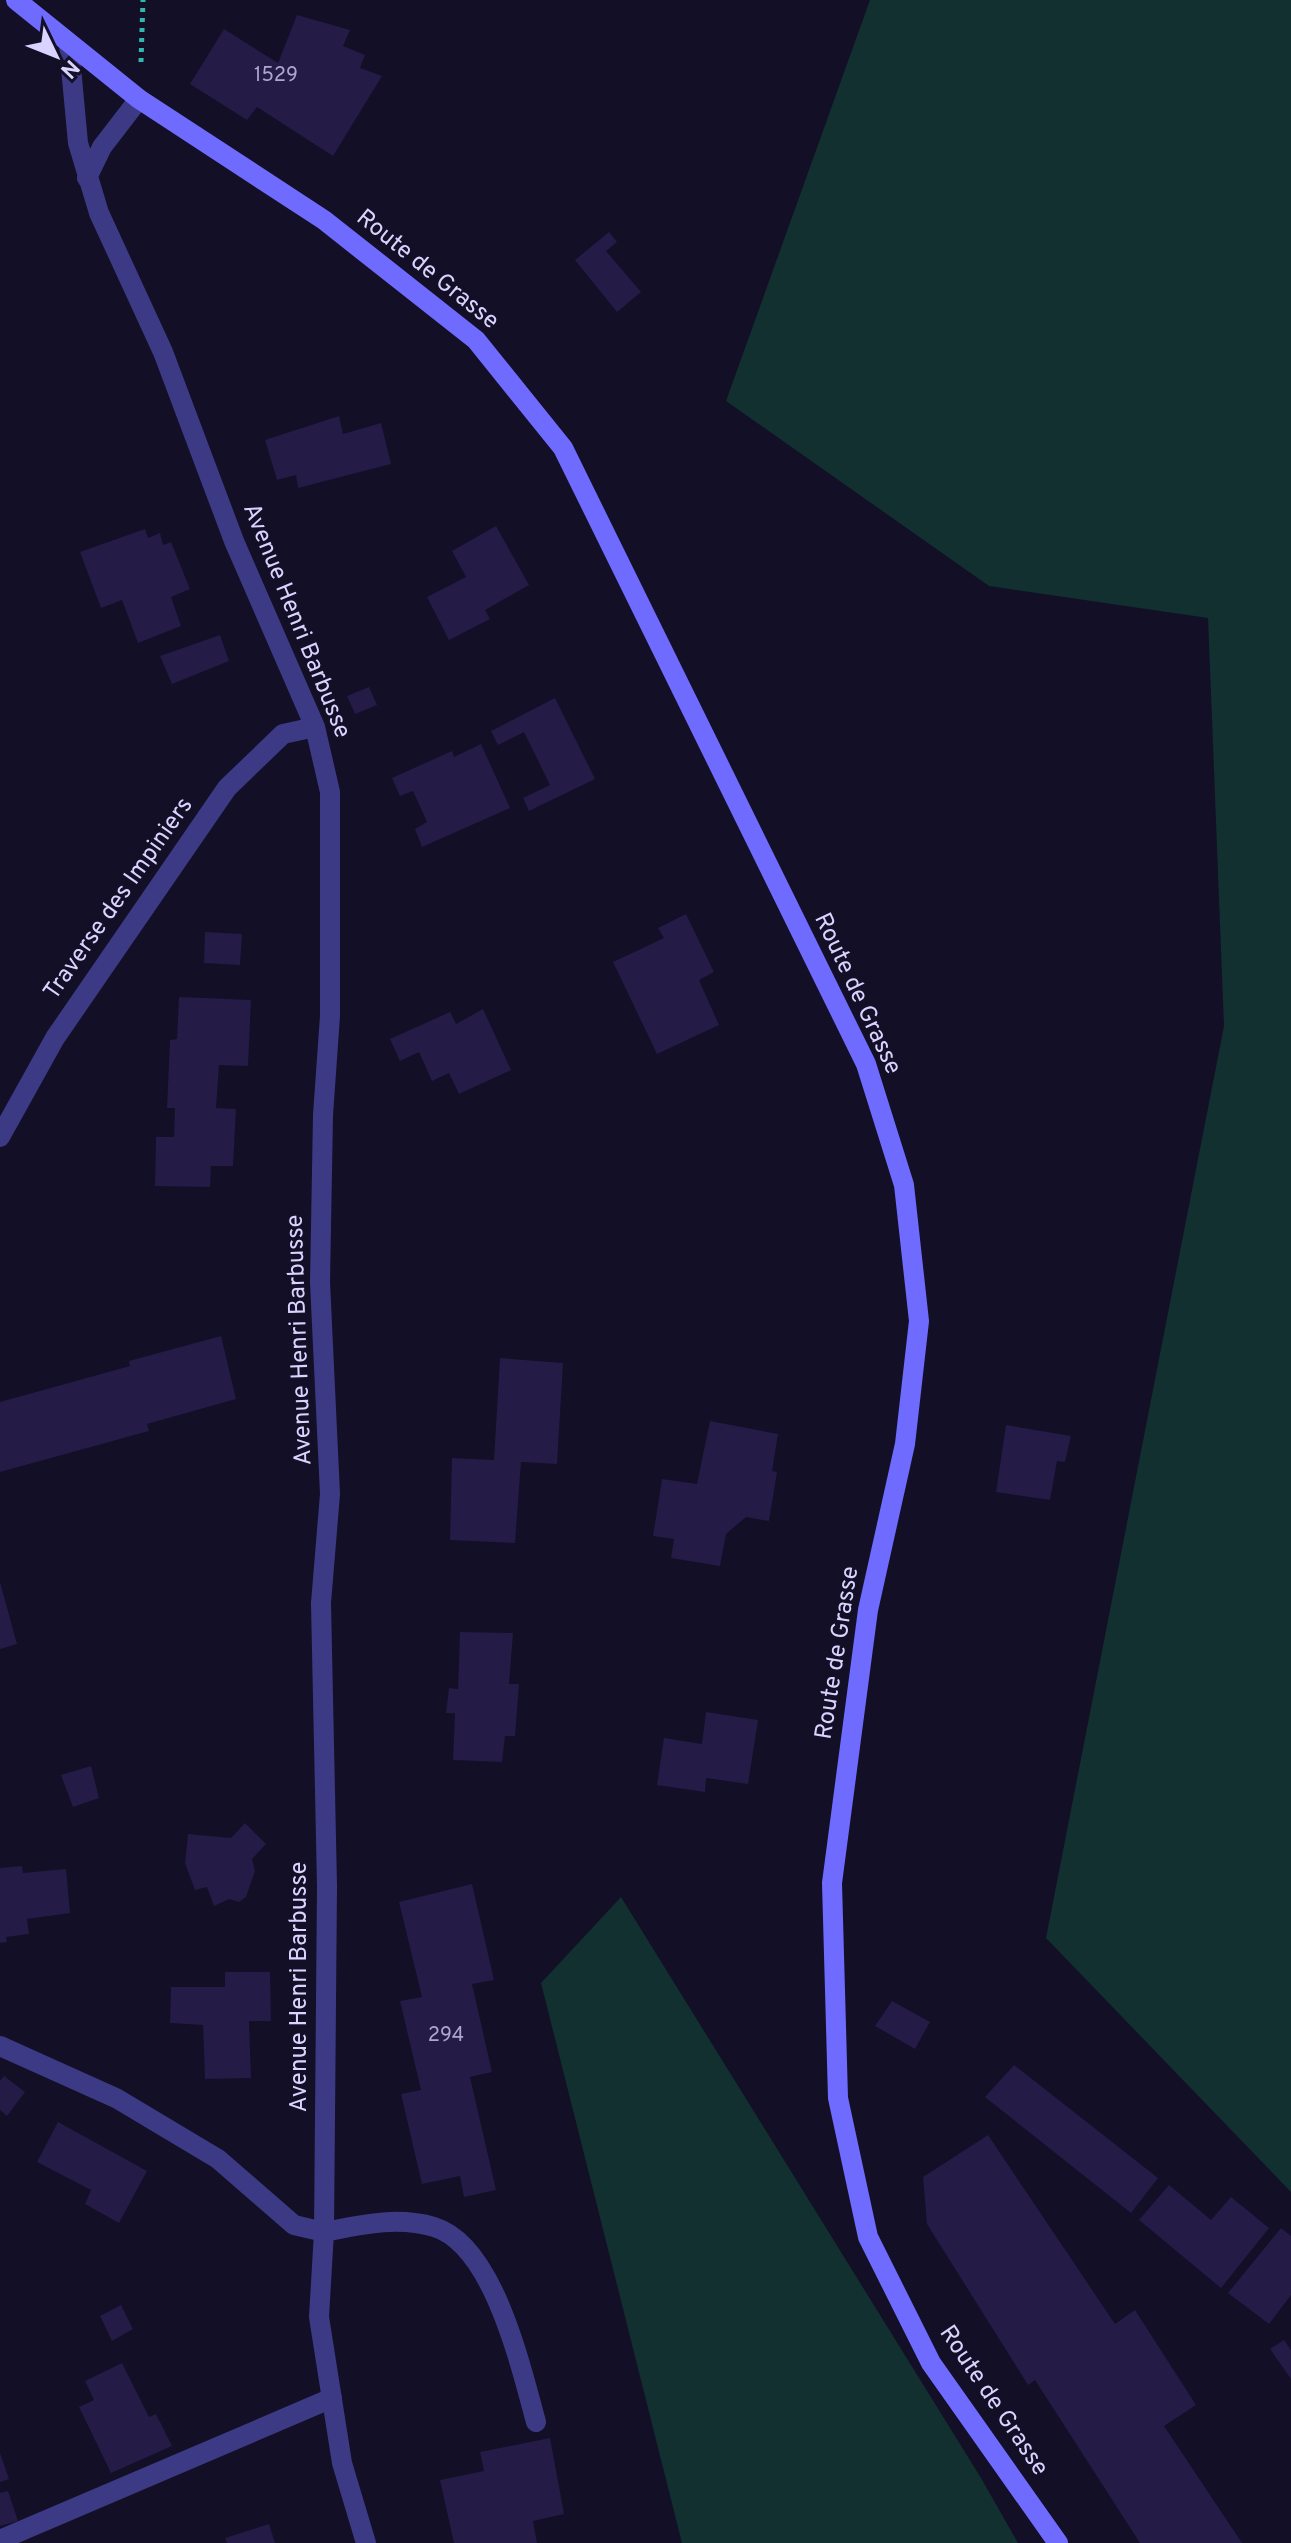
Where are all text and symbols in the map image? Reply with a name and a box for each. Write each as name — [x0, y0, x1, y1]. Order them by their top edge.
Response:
north arrow — [16, 16, 96, 96]
text: N — [54, 53, 84, 83]
house number: 1529 — [254, 63, 298, 89]
street label: Route de Grasse — [350, 203, 504, 337]
street label: Avenue Henri Barbusse — [235, 499, 357, 743]
street label: Traverse des Impiniers — [38, 792, 200, 1006]
street label: Route de Grasse — [806, 908, 908, 1080]
street label: Avenue Henri Barbusse — [281, 1214, 319, 1466]
street label: Route de Grasse — [810, 1564, 866, 1742]
street label: Avenue Henri Barbusse — [285, 1862, 315, 2112]
house number: 294 — [428, 2023, 464, 2049]
street label: Route de Grasse — [932, 2320, 1054, 2482]

